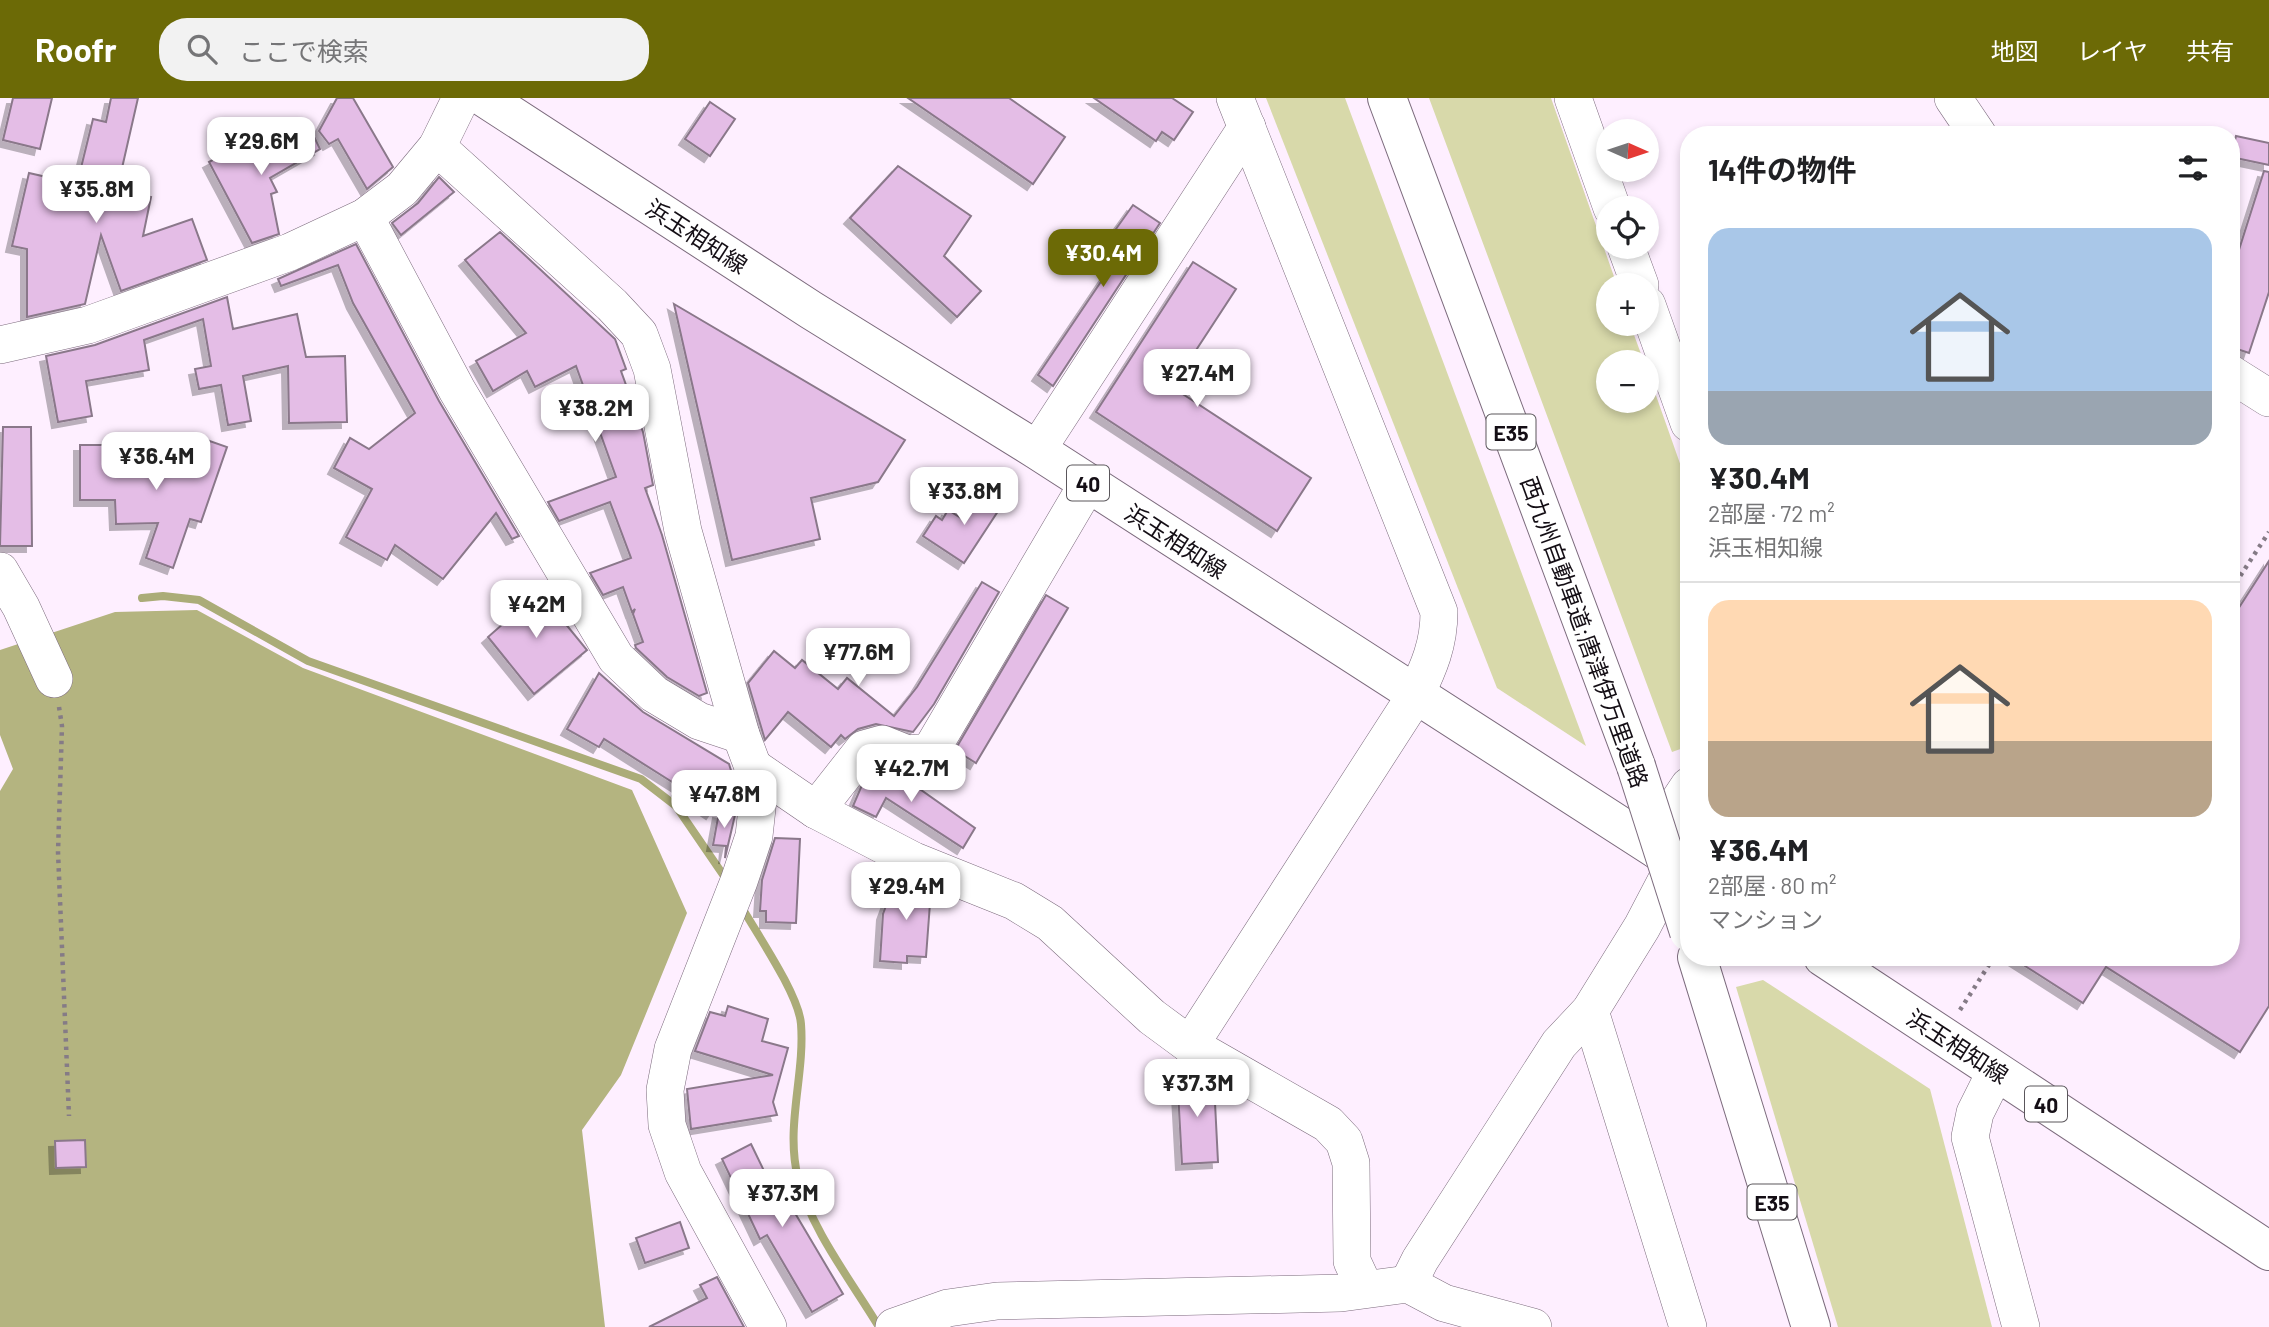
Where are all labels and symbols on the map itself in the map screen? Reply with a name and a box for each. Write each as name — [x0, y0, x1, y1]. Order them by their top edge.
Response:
pin: ¥29.6M — [204, 118, 318, 177]
north arrow — [1596, 119, 1659, 182]
pin: ¥35.8M — [39, 166, 153, 225]
street label: 浜玉相知線 — [641, 193, 753, 279]
pin: ¥30.4M — [1046, 230, 1160, 289]
pin: ¥27.4M — [1140, 350, 1254, 409]
pin: ¥38.2M — [538, 384, 652, 444]
road number: E35 — [1486, 414, 1536, 450]
pin: ¥36.4M — [99, 432, 213, 492]
road number: 40 — [1067, 466, 1109, 500]
pin: ¥33.8M — [907, 468, 1021, 527]
street label: 西九州自動車道;唐津伊万里道路 — [1516, 473, 1654, 791]
street label: 浜玉相知線 — [1120, 498, 1232, 584]
pin: ¥42M — [495, 580, 577, 640]
pin: ¥77.6M — [801, 628, 915, 688]
pin: ¥42.7M — [854, 744, 968, 804]
pin: ¥47.8M — [667, 770, 781, 830]
pin: ¥29.4M — [849, 862, 963, 922]
street label: 浜玉相知線 — [1902, 1003, 2014, 1089]
pin: ¥37.3M — [1140, 1060, 1254, 1119]
road number: 40 — [2025, 1086, 2067, 1122]
pin: ¥37.3M — [725, 1170, 839, 1229]
road number: E35 — [1748, 1184, 1796, 1220]

